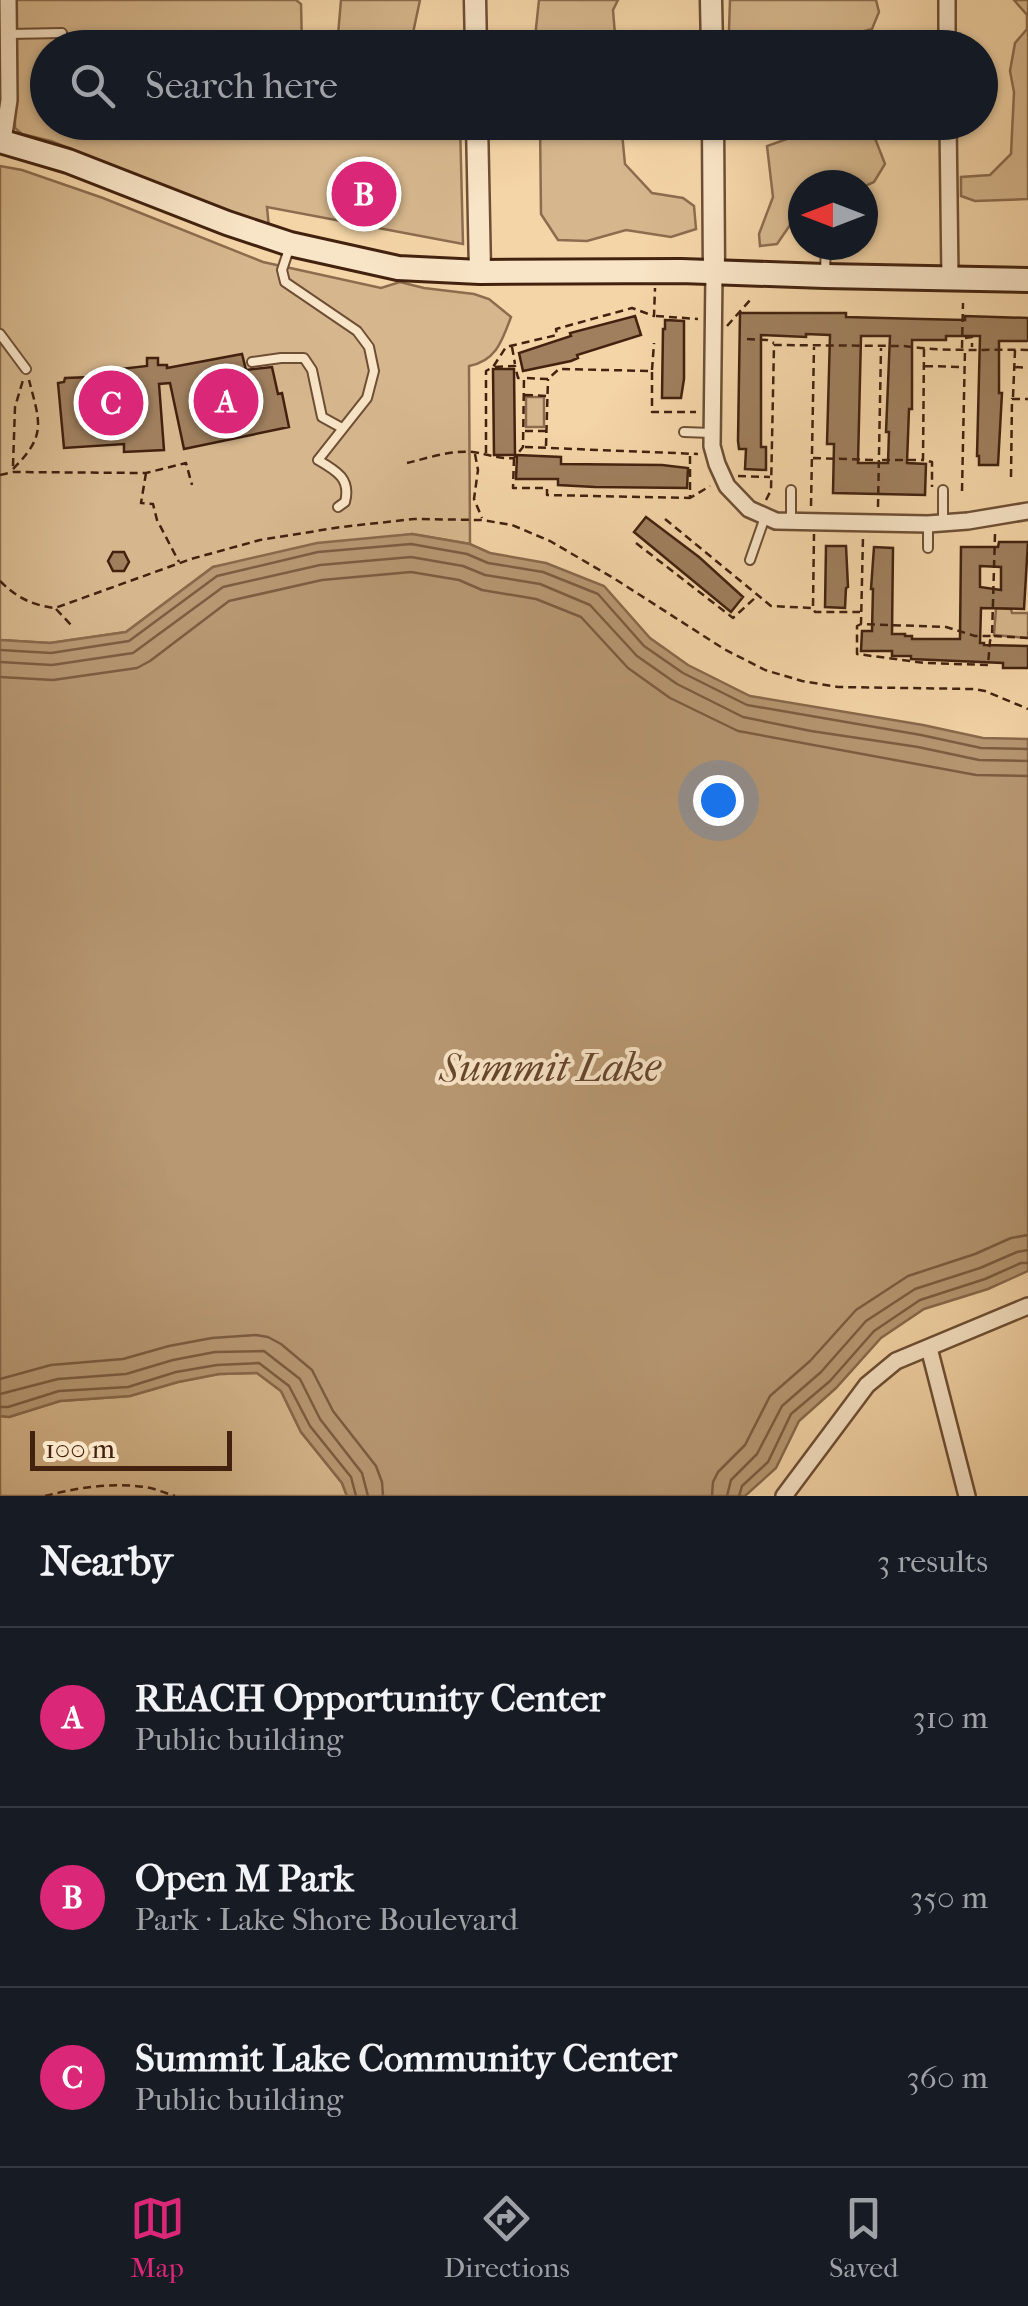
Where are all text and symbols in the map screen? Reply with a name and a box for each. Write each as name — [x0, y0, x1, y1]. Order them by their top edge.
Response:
search box — [30, 30, 998, 140]
icon: search — [65, 58, 120, 113]
text: Search here — [145, 63, 338, 108]
pin: B — [332, 156, 396, 232]
north arrow — [788, 170, 878, 260]
pin: A — [194, 364, 258, 438]
pin: C — [78, 366, 144, 440]
your location — [693, 775, 744, 826]
water label: Summit Lake — [438, 1045, 663, 1091]
scale bar — [30, 1426, 232, 1470]
text: 100 m — [45, 1432, 115, 1465]
text: Nearby — [40, 1537, 172, 1586]
text: 3 results — [877, 1543, 988, 1580]
text: REACH Opportunity Center — [135, 1676, 605, 1721]
text: A — [62, 1699, 83, 1736]
text: 310 m — [913, 1699, 988, 1736]
text: Public building — [135, 1721, 343, 1758]
text: Open M Park — [135, 1856, 354, 1901]
text: B — [62, 1879, 83, 1916]
text: 350 m — [910, 1879, 988, 1916]
text: Park · Lake Shore Boulevard — [135, 1901, 518, 1938]
text: Summit Lake Community Center — [135, 2036, 677, 2081]
text: C — [62, 2059, 83, 2096]
text: 360 m — [906, 2059, 988, 2096]
text: Public building — [135, 2081, 343, 2118]
tab: Map — [130, 2191, 185, 2284]
tab: Directions — [444, 2191, 570, 2284]
tab: Saved — [829, 2191, 898, 2284]

